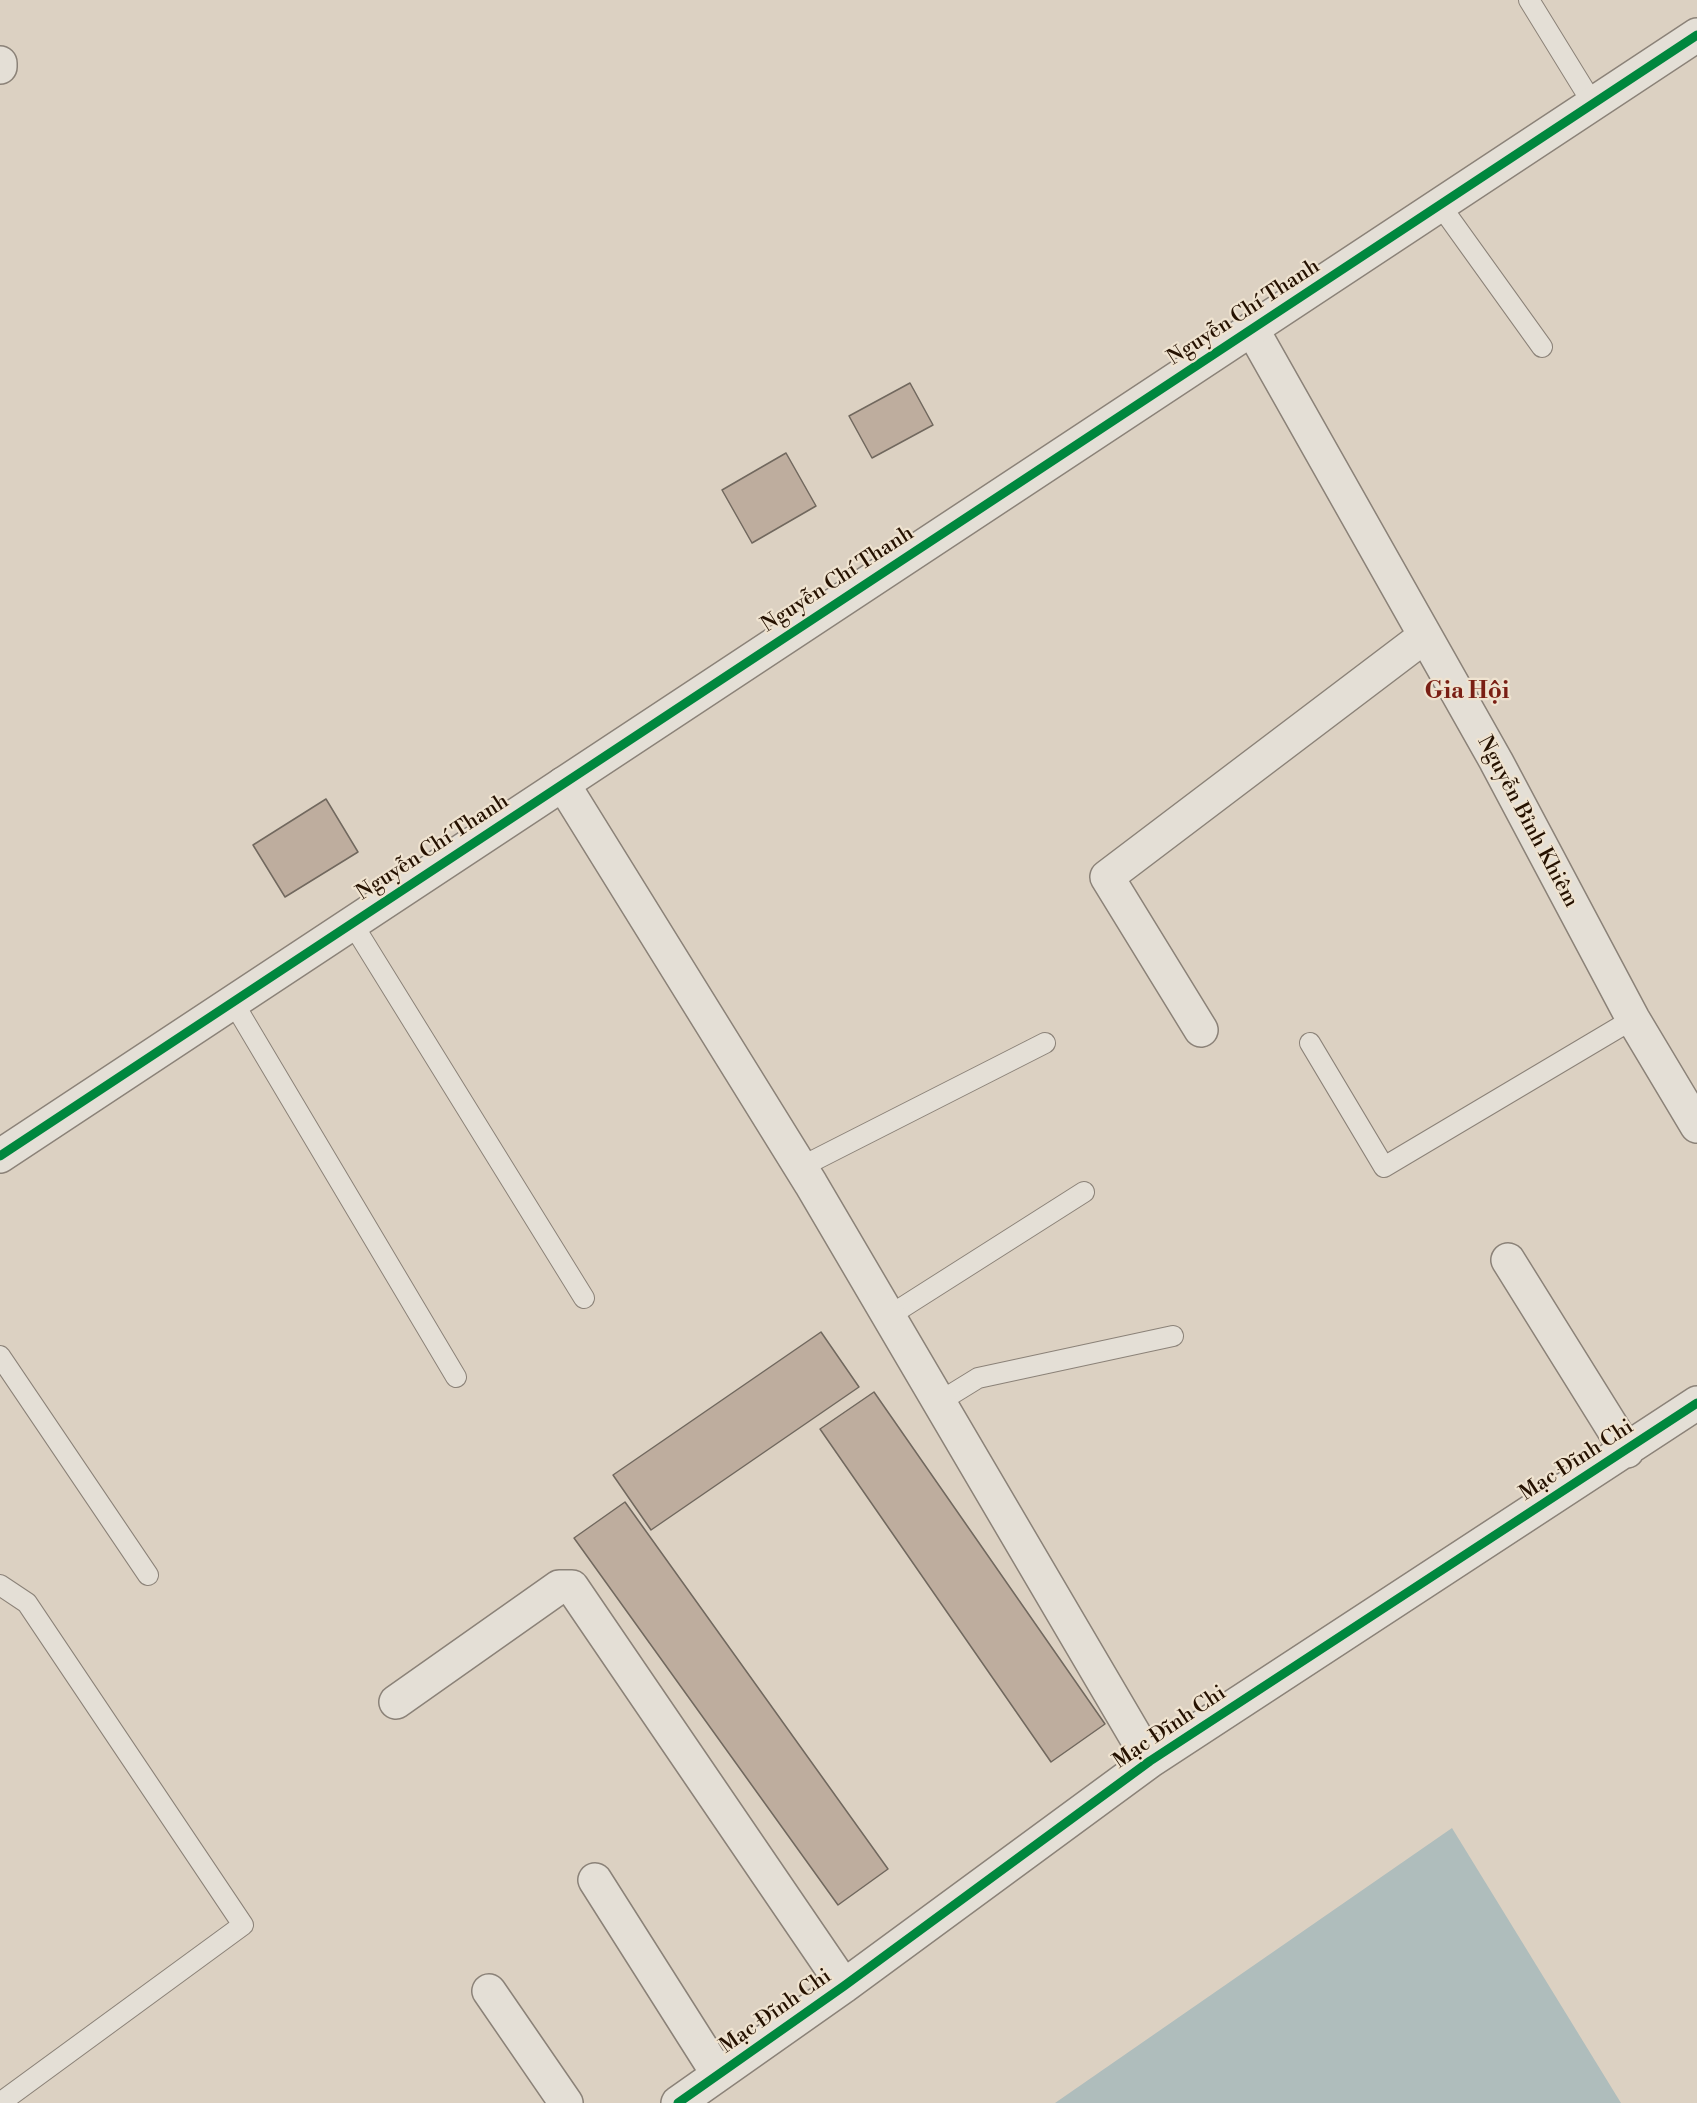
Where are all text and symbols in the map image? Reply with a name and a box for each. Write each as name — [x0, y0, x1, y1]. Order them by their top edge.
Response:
street label: Nguyễn Chí Thanh — [1163, 254, 1325, 372]
street label: Nguyễn Chí Thanh — [757, 521, 919, 639]
district label: Gia Hội — [1424, 678, 1510, 706]
street label: Nguyễn Bỉnh Khiêm — [1471, 732, 1583, 912]
street label: Nguyễn Chí Thanh — [352, 789, 514, 907]
street label: Mạc Đĩnh Chi — [1515, 1415, 1639, 1507]
street label: Mạc Đĩnh Chi — [1109, 1681, 1231, 1775]
street label: Mạc Đĩnh Chi — [715, 1964, 837, 2060]

